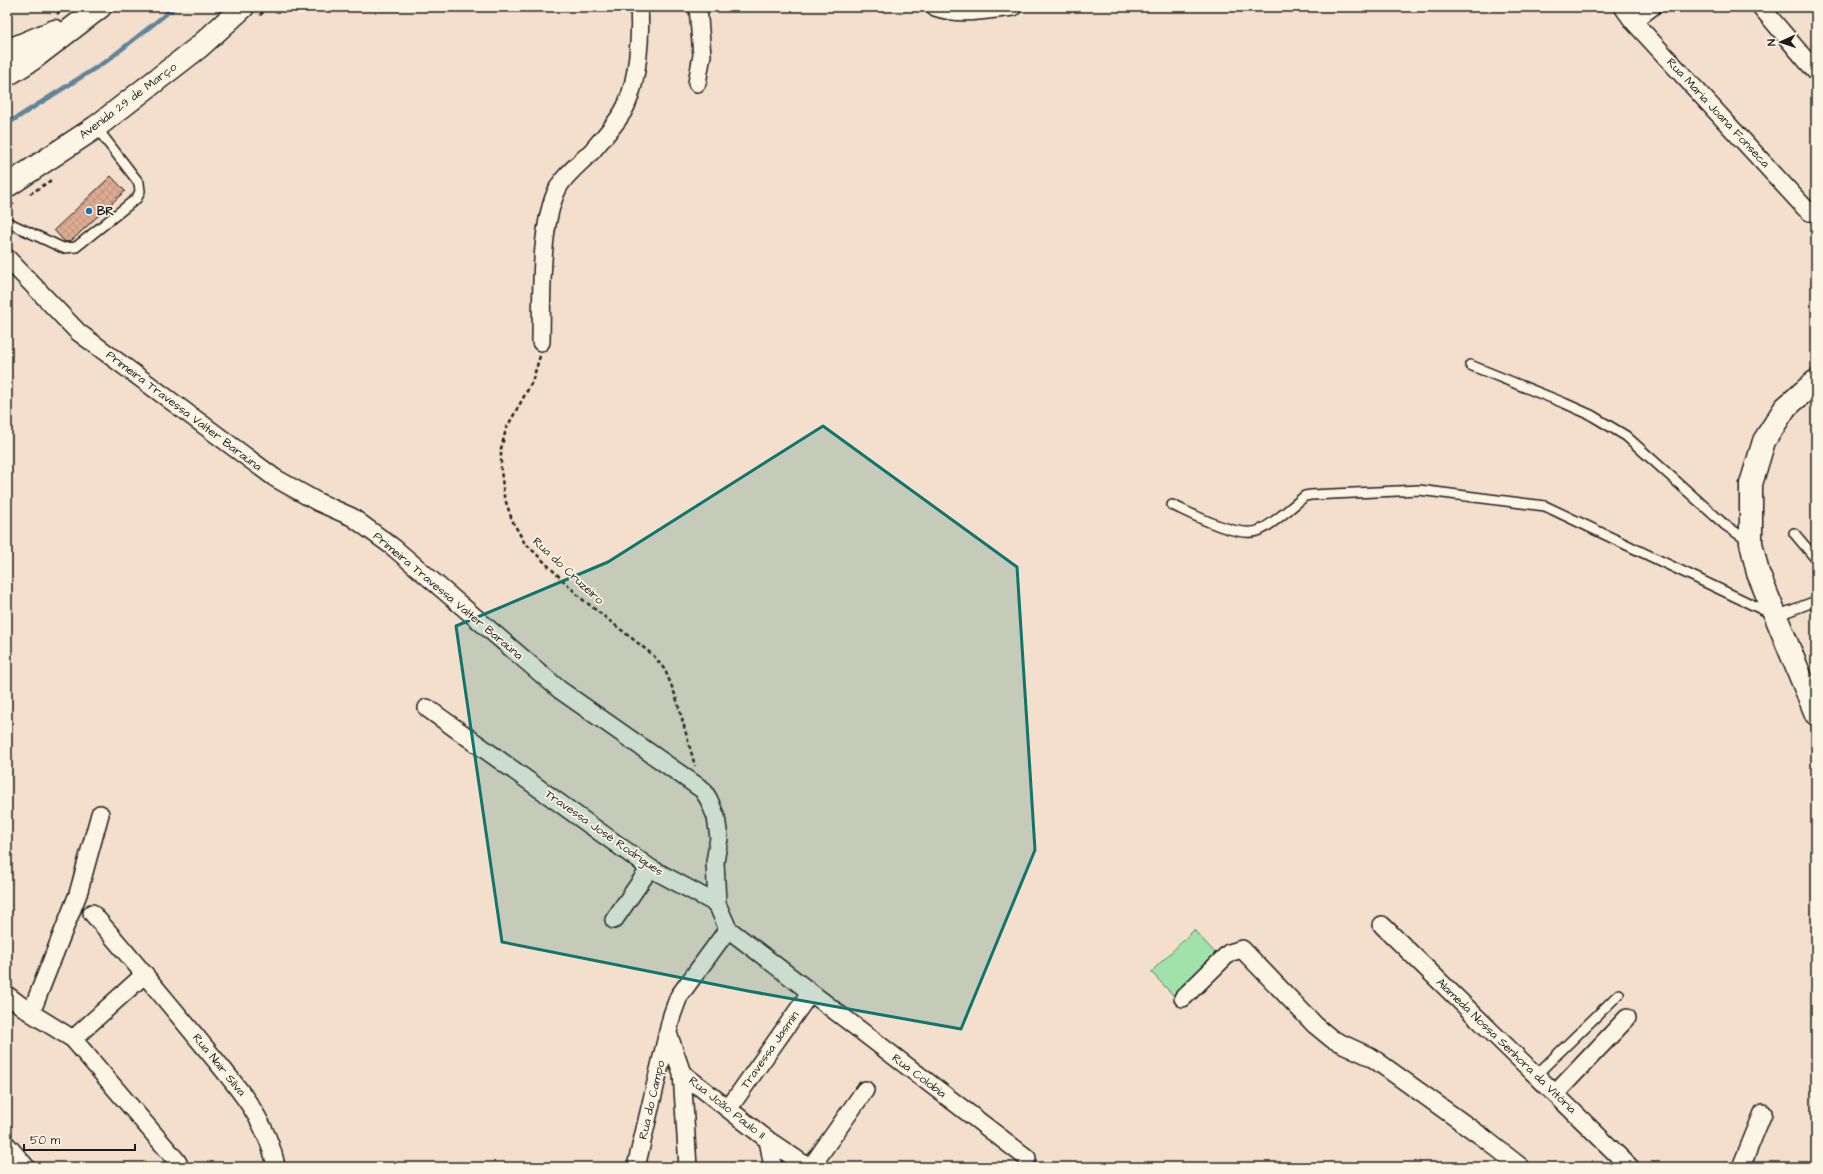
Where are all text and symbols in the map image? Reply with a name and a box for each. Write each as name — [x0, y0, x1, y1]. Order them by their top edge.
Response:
north arrow — [1761, 22, 1801, 62]
text: N — [1764, 39, 1779, 46]
street label: Rua Maria Joana Fonseca — [1663, 54, 1773, 172]
street label: Avenida 29 de Março — [76, 58, 181, 143]
place label: BR — [97, 203, 115, 220]
marker: BR — [84, 206, 94, 216]
street label: Primeira Travessa Valter Baraúna — [103, 347, 265, 475]
street label: Primeira Travessa Valter Baraúna — [369, 528, 527, 664]
street label: Rua do Cruzeiro — [529, 533, 608, 609]
street label: Travessa José Rodrigues — [541, 786, 667, 881]
street label: Alameda Nossa Senhora da Vitória — [1432, 974, 1580, 1118]
street label: Travessa Jasmin — [737, 1008, 803, 1092]
street label: Rua Nair Silva — [188, 1030, 250, 1100]
street label: Rua Colobia — [888, 1050, 950, 1102]
street label: Rua do Campo — [635, 1059, 669, 1141]
street label: Rua João Paulo II — [685, 1073, 769, 1144]
scale bar — [24, 1126, 135, 1152]
text: 50 m — [30, 1132, 61, 1149]

